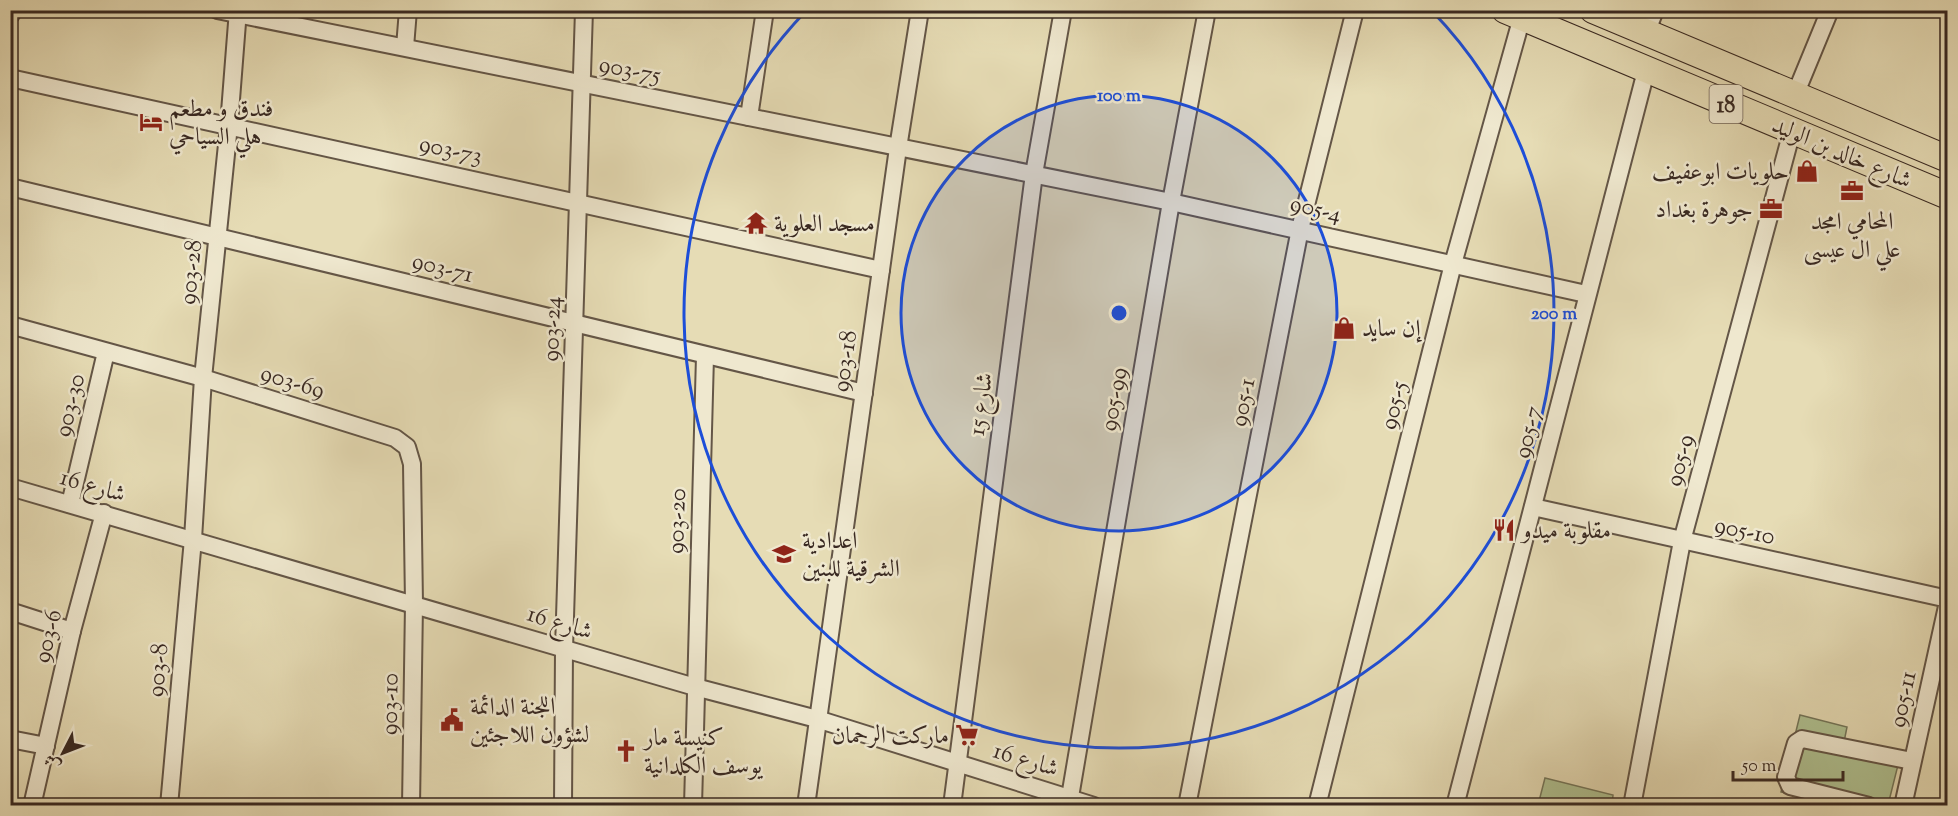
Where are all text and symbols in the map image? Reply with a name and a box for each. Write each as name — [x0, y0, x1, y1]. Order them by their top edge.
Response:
street label: 903-75 — [596, 48, 663, 94]
text: 100 m — [1097, 84, 1141, 110]
road number: 18 — [1710, 85, 1742, 123]
place label: فندق و مطعم هلي السياحي — [169, 93, 273, 159]
hotel icon: فندق و مطعم هلي السياحي — [138, 109, 164, 135]
street label: شارع خالد بن الوليد — [1766, 109, 1916, 200]
street label: 903-73 — [416, 128, 485, 174]
place label: حلويات ابوعفيف — [1652, 156, 1789, 190]
shop icon: حلويات ابوعفيف — [1794, 158, 1820, 184]
office icon: المحامي امجد علي ال عيسى — [1839, 178, 1865, 204]
street label: 905-4 — [1287, 188, 1345, 232]
place label: جوهرة بغداد — [1655, 194, 1753, 228]
office icon: جوهرة بغداد — [1758, 196, 1784, 222]
place label: المحامي امجد علي ال عيسى — [1803, 206, 1901, 272]
place label: مسجد العلوية — [774, 208, 875, 242]
temple icon: مسجد العلوية — [743, 210, 769, 236]
street label: 903-28 — [172, 238, 212, 306]
street label: 903-71 — [408, 245, 477, 293]
street label: 903-24 — [535, 296, 571, 362]
text: 200 m — [1531, 302, 1577, 328]
centre of rings — [1109, 303, 1129, 323]
place label: إن سايد — [1362, 313, 1423, 347]
shop icon: إن سايد — [1331, 315, 1357, 341]
street label: 903-18 — [825, 328, 867, 394]
street label: 903-69 — [256, 357, 329, 409]
street label: 905-99 — [1093, 365, 1137, 434]
street label: 903-30 — [47, 370, 95, 441]
street label: شارع 15 — [961, 371, 1004, 438]
street label: 905-1 — [1223, 375, 1265, 430]
street label: 905-5 — [1373, 378, 1417, 433]
street label: 905-7 — [1506, 403, 1552, 462]
street label: 905-9 — [1658, 431, 1704, 490]
street label: شارع 16 — [55, 461, 129, 513]
street label: 903-20 — [660, 488, 696, 554]
street label: 905-10 — [1711, 509, 1778, 555]
place label: مقلوبة ميدو — [1519, 515, 1611, 549]
restaurant icon: مقلوبة ميدو — [1491, 517, 1517, 543]
place label: اعدادية الشرقية للبنين — [802, 525, 900, 587]
school or university icon: اعدادية الشرقية للبنين — [771, 541, 797, 567]
street label: شارع 16 — [522, 598, 596, 651]
street label: 903-6 — [26, 606, 72, 667]
street label: 903-8 — [140, 642, 178, 699]
street label: 905-11 — [1881, 668, 1926, 731]
street label: 903-10 — [373, 673, 409, 736]
place label: اللجنة الدائمة لشؤون اللاجئين — [470, 691, 589, 753]
public building icon: اللجنة الدائمة لشؤون اللاجئين — [439, 707, 465, 733]
place label: ماركت الرحمان — [832, 720, 949, 754]
place label: كنيسة مار يوسف الكلدانية — [642, 722, 763, 784]
supermarket icon: ماركت الرحمان — [954, 722, 980, 748]
north arrow — [33, 723, 93, 783]
street label: شارع 16 — [988, 735, 1062, 788]
church icon: كنيسة مار يوسف الكلدانية — [613, 738, 639, 764]
scale bar — [1733, 744, 1842, 782]
text: ش — [40, 748, 68, 775]
text: 50 m — [1741, 754, 1777, 780]

